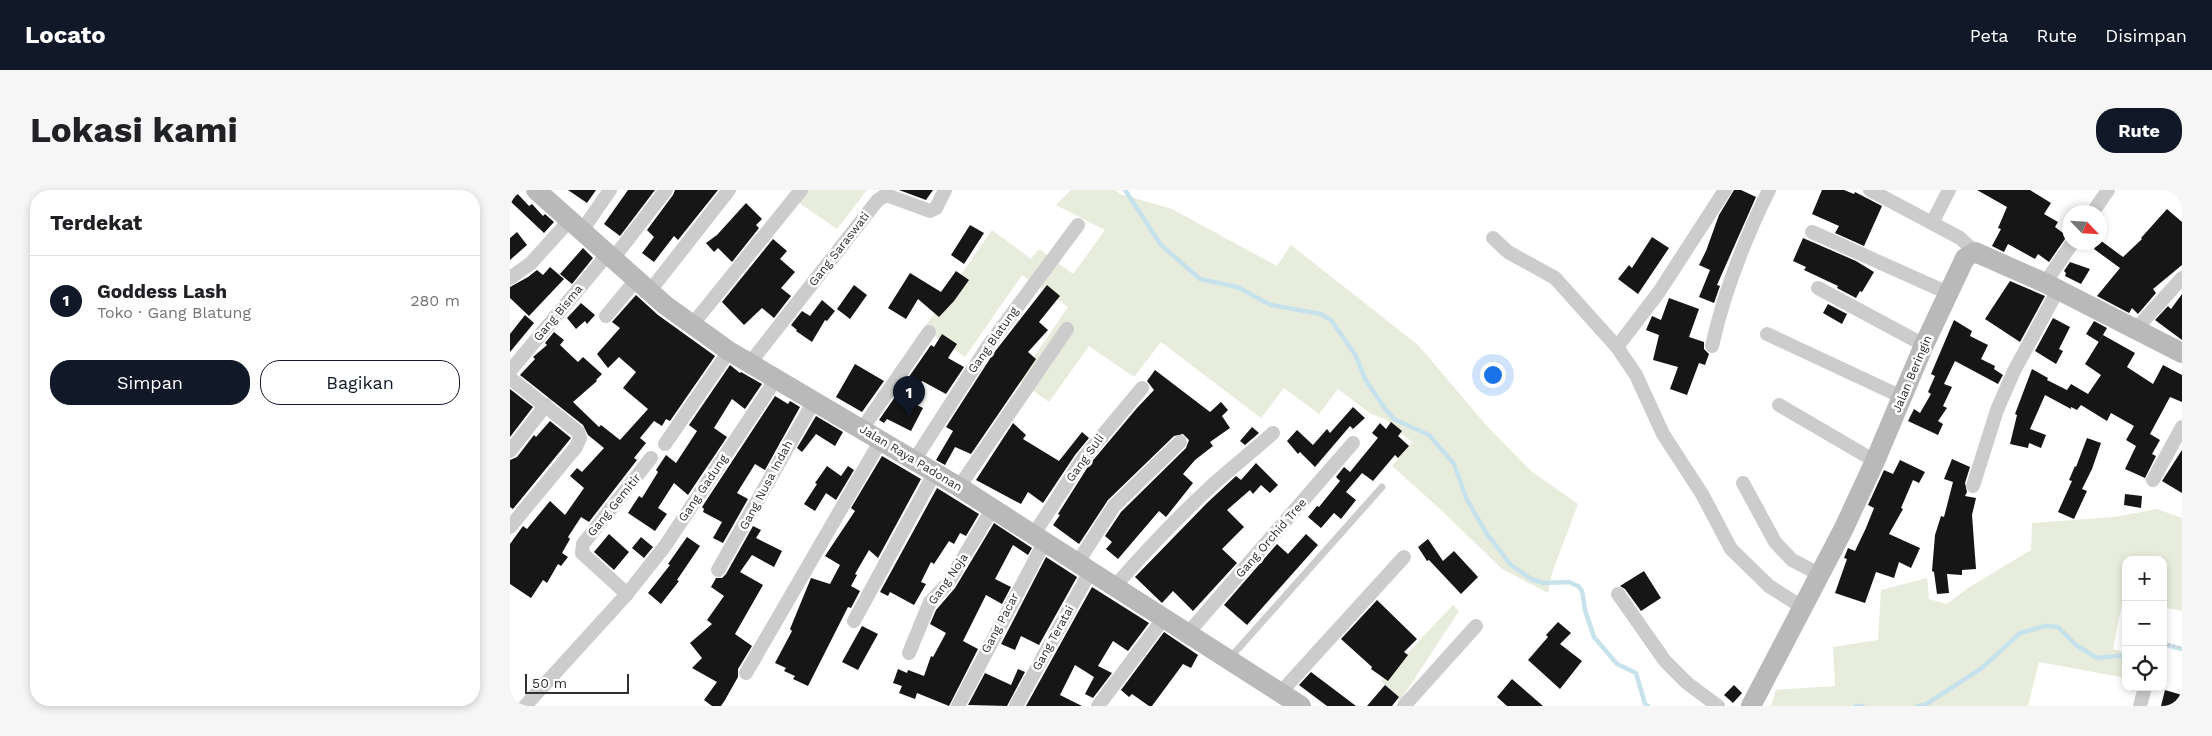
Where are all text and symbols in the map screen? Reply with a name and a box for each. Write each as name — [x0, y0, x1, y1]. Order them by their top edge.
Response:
text: Locato — [25, 21, 106, 49]
text: Peta — [1970, 25, 2008, 46]
text: Rute — [2036, 25, 2077, 46]
text: Disimpan — [2105, 25, 2187, 46]
button: Rute — [2096, 108, 2182, 153]
text: Lokasi kami — [30, 109, 238, 151]
north arrow — [2062, 205, 2107, 250]
street label: Gang Saraswati — [806, 209, 872, 289]
text: Terdekat — [50, 210, 142, 235]
text: Goddess Lash — [97, 280, 227, 303]
street label: Gang Bisma — [530, 282, 586, 344]
text: 1 — [63, 291, 69, 310]
text: 280 m — [410, 291, 460, 310]
text: Toko · Gang Blatung — [97, 303, 251, 322]
street label: Gang Blatung — [965, 304, 1021, 376]
street label: Jalan Beringin — [1889, 333, 1935, 415]
button: Simpan — [50, 360, 250, 405]
button: Bagikan — [260, 360, 460, 405]
your location — [1480, 362, 1506, 388]
pin: 1 — [893, 376, 925, 417]
street label: Jalan Raya Padonan — [857, 422, 965, 494]
street label: Gang Suli — [1063, 432, 1107, 484]
street label: Gang Nusa Indah — [737, 438, 795, 532]
street label: Gang Gadung — [675, 451, 731, 524]
street label: Gang Gemitir — [584, 471, 644, 539]
street label: Gang Orchid Tree — [1233, 495, 1309, 581]
street label: Gang Noja — [925, 551, 971, 607]
map controls — [2122, 556, 2167, 691]
button: + — [2122, 556, 2167, 601]
street label: Gang Pacar — [978, 591, 1022, 655]
button: − — [2122, 601, 2167, 646]
street label: Gang Teratai — [1029, 603, 1077, 673]
button: locate — [2122, 646, 2167, 691]
scale bar — [525, 671, 629, 694]
text: 50 m — [532, 675, 567, 691]

